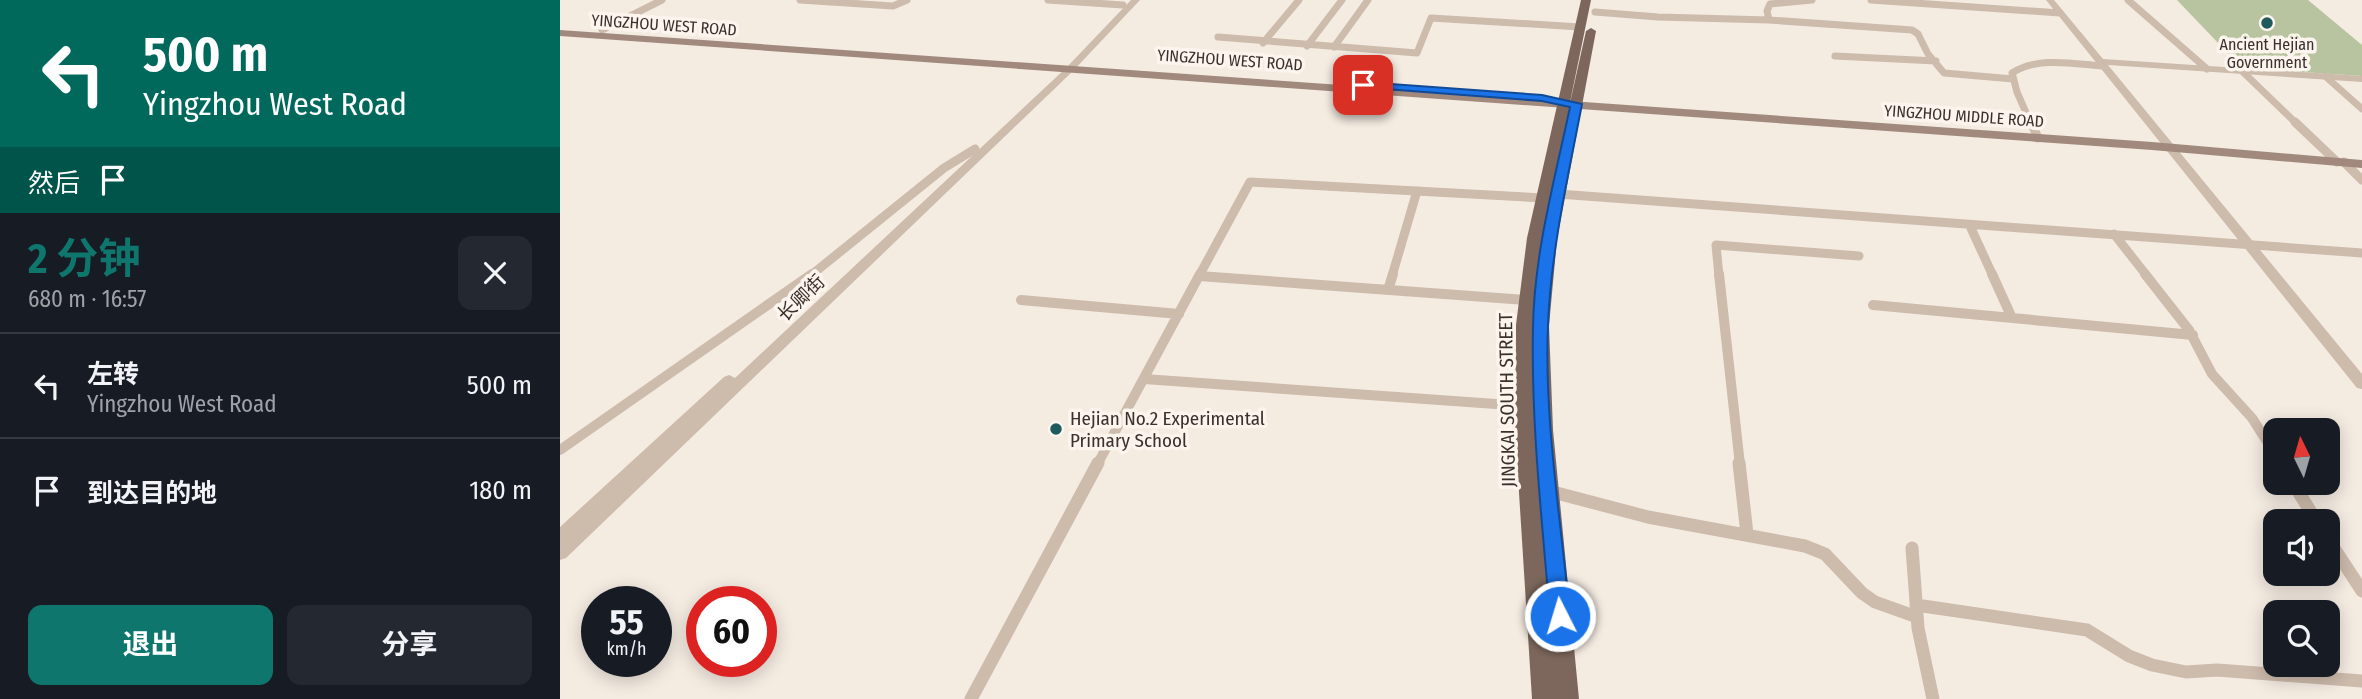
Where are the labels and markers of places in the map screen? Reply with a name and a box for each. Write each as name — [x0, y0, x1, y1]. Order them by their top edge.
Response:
marker: Ancient Hejian Government — [2259, 15, 2275, 31]
place label: Ancient Hejian Government — [2220, 35, 2315, 72]
pin — [1333, 55, 1393, 115]
place label: Hejian No.2 Experimental Primary School — [1070, 407, 1265, 452]
marker: Hejian No.2 Experimental Primary School — [1048, 421, 1064, 437]

